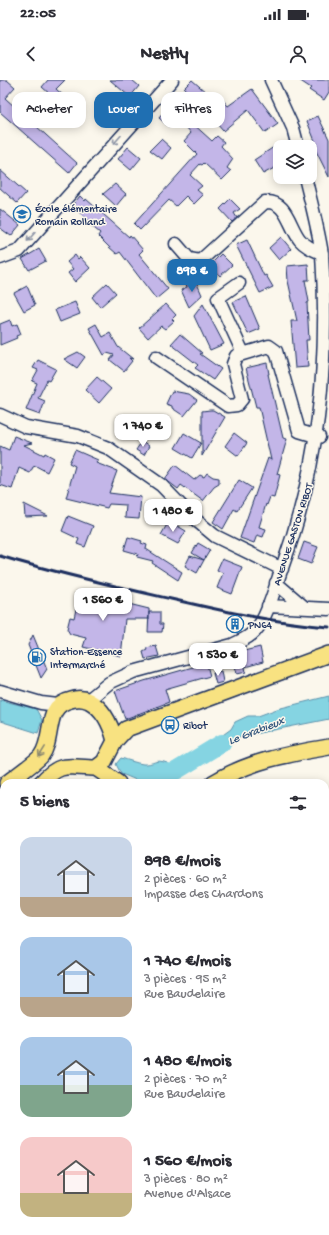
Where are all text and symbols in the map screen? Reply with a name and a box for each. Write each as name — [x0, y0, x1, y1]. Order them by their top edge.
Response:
text: 22:05 — [20, 5, 56, 23]
icon: back — [20, 43, 42, 65]
icon: person — [287, 43, 309, 65]
text: Nestly — [141, 44, 188, 65]
chip: Acheter — [12, 92, 86, 128]
chip: Louer — [94, 92, 153, 128]
chip: Filtres — [161, 92, 225, 128]
one-way arrow — [113, 135, 122, 145]
map controls — [273, 140, 317, 184]
button: layers — [273, 140, 317, 184]
place label: École élémentaire Romain Rolland — [35, 203, 117, 229]
school or university icon: École élémentaire Romain Rolland — [12, 204, 32, 224]
one-way arrow — [27, 232, 36, 243]
pin: 898 € — [164, 259, 220, 293]
text: 898 € — [176, 264, 208, 279]
pin: 1 740 € — [106, 414, 180, 448]
text: 1 740 € — [123, 419, 163, 434]
street label: AVENUE GASTON RIBOT — [272, 481, 316, 587]
pin: 1 480 € — [136, 499, 210, 533]
text: 1 480 € — [153, 504, 193, 519]
pin: 1 560 € — [66, 588, 140, 622]
text: 1 560 € — [83, 593, 123, 608]
building icon: PN64 — [225, 614, 245, 634]
place label: PN64 — [247, 620, 273, 632]
pin: 1 530 € — [181, 643, 255, 677]
fuel station icon: Station-Essence Intermarché — [27, 647, 47, 667]
place label: Station-Essence Intermarché — [50, 647, 123, 672]
text: 1 530 € — [198, 648, 238, 663]
water label: Le Grabieux — [227, 714, 288, 749]
bus stop icon: Ribot — [160, 715, 180, 735]
place label: Ribot — [183, 721, 209, 733]
one-way arrow — [37, 747, 46, 758]
icon: filters — [287, 792, 309, 814]
text: 5 biens — [20, 793, 69, 813]
text: 898 €/mois — [144, 852, 220, 872]
icon: home — [52, 853, 100, 901]
text: 2 pièces · 60 m² — [144, 872, 227, 887]
text: Impasse des Chardons — [144, 887, 263, 902]
text: 1 740 €/mois — [144, 952, 231, 972]
icon: home — [52, 953, 100, 1001]
text: 3 pièces · 95 m² — [144, 972, 227, 987]
text: Rue Baudelaire — [144, 987, 225, 1002]
text: 1 480 €/mois — [144, 1052, 231, 1072]
icon: home — [52, 1053, 100, 1101]
text: 2 pièces · 70 m² — [144, 1072, 227, 1087]
text: Rue Baudelaire — [144, 1087, 225, 1102]
text: 1 560 €/mois — [144, 1152, 231, 1172]
icon: home — [52, 1153, 100, 1201]
text: 3 pièces · 80 m² — [144, 1172, 228, 1187]
text: Avenue d'Alsace — [144, 1187, 231, 1202]

